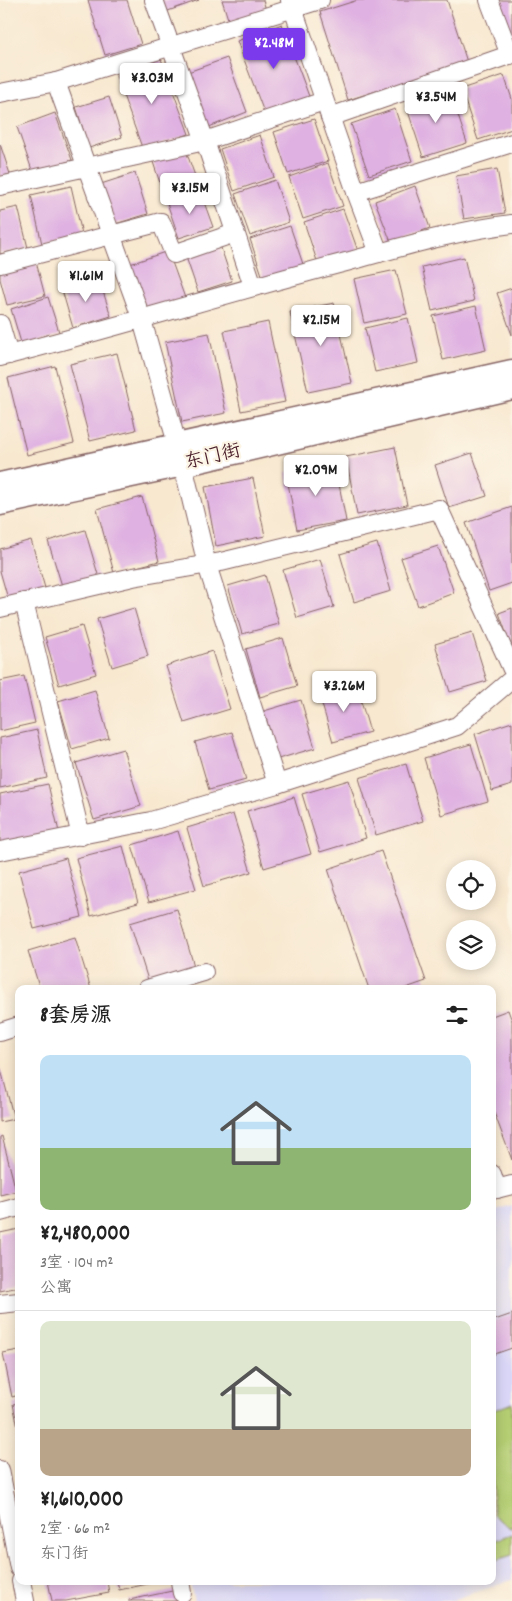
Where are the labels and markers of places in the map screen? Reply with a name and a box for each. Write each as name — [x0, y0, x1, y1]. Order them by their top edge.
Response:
pin: ¥2.48M — [233, 28, 315, 70]
pin: ¥3.03M — [111, 62, 193, 105]
pin: ¥3.54M — [395, 82, 477, 124]
pin: ¥3.15M — [149, 172, 231, 215]
pin: ¥1.61M — [45, 260, 127, 303]
pin: ¥2.15M — [280, 304, 362, 347]
pin: ¥2.09M — [275, 454, 357, 497]
pin: ¥3.26M — [303, 670, 385, 713]

